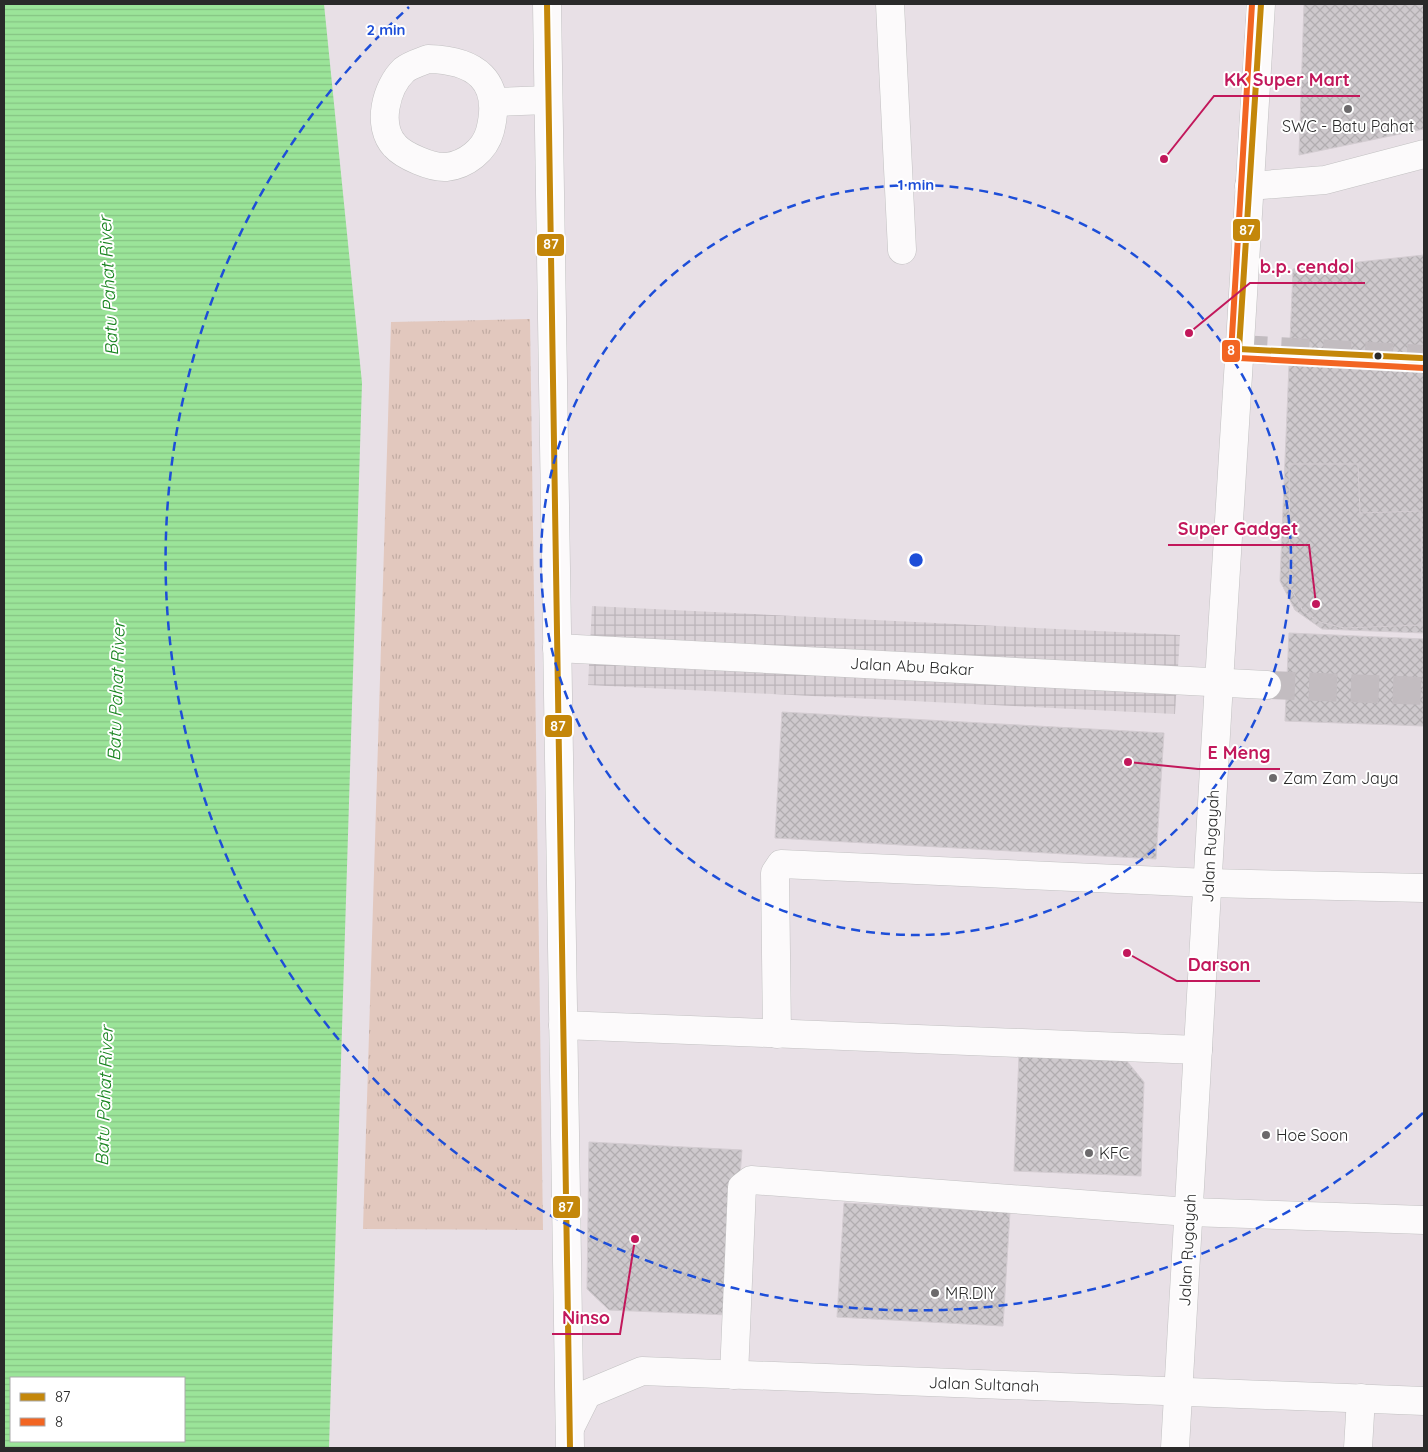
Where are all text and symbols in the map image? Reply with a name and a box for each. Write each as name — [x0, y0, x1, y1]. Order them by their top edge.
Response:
text: 2 min — [366, 20, 406, 39]
callout: KK Super Mart — [1214, 63, 1360, 96]
text: KK Super Mart — [1224, 68, 1350, 91]
marker: SWC - Batu Pahat — [1342, 103, 1354, 115]
place label: SWC - Batu Pahat — [1282, 116, 1414, 136]
text: 1 min — [898, 175, 934, 194]
water label: Batu Pahat River — [93, 213, 123, 357]
line badge: 87 — [1232, 218, 1261, 242]
text: 87 — [1239, 221, 1255, 239]
line badge: 87 — [536, 233, 565, 257]
text: 87 — [543, 235, 559, 253]
callout: b.p. cendol — [1250, 250, 1365, 283]
text: b.p. cendol — [1260, 255, 1354, 278]
line badge: 8 — [1221, 339, 1241, 363]
text: 8 — [1227, 341, 1235, 359]
unlabelled marker — [1373, 351, 1383, 361]
callout: Super Gadget — [1168, 512, 1309, 545]
text: Super Gadget — [1178, 517, 1298, 540]
centre of rings — [907, 551, 925, 569]
water label: Batu Pahat River — [102, 619, 130, 761]
street label: Jalan Abu Bakar — [850, 653, 974, 679]
line badge: 87 — [544, 714, 573, 738]
text: 87 — [550, 717, 566, 735]
callout: E Meng — [1198, 736, 1280, 769]
text: E Meng — [1208, 741, 1270, 764]
place label: Zam Zam Jaya — [1283, 768, 1399, 788]
marker: Zam Zam Jaya — [1267, 772, 1279, 784]
street label: Jalan Rugayah — [1197, 789, 1223, 903]
callout: Darson — [1177, 948, 1260, 981]
text: Darson — [1188, 953, 1250, 976]
water label: Batu Pahat River — [90, 1024, 118, 1166]
place label: Hoe Soon — [1276, 1125, 1348, 1145]
marker: Hoe Soon — [1260, 1129, 1272, 1141]
place label: KFC — [1099, 1143, 1129, 1163]
marker: KFC — [1083, 1147, 1095, 1159]
street label: Jalan Rugayah — [1174, 1193, 1200, 1307]
line badge: 87 — [552, 1195, 581, 1219]
text: 87 — [558, 1198, 574, 1216]
place label: MR.DIY — [945, 1283, 996, 1303]
marker: MR.DIY — [929, 1287, 941, 1299]
callout: Ninso — [552, 1301, 620, 1334]
text: Ninso — [562, 1306, 610, 1329]
street label: Jalan Sultanah — [928, 1372, 1040, 1396]
legend — [10, 1377, 185, 1442]
text: 87 — [55, 1387, 71, 1406]
text: 8 — [55, 1412, 63, 1431]

